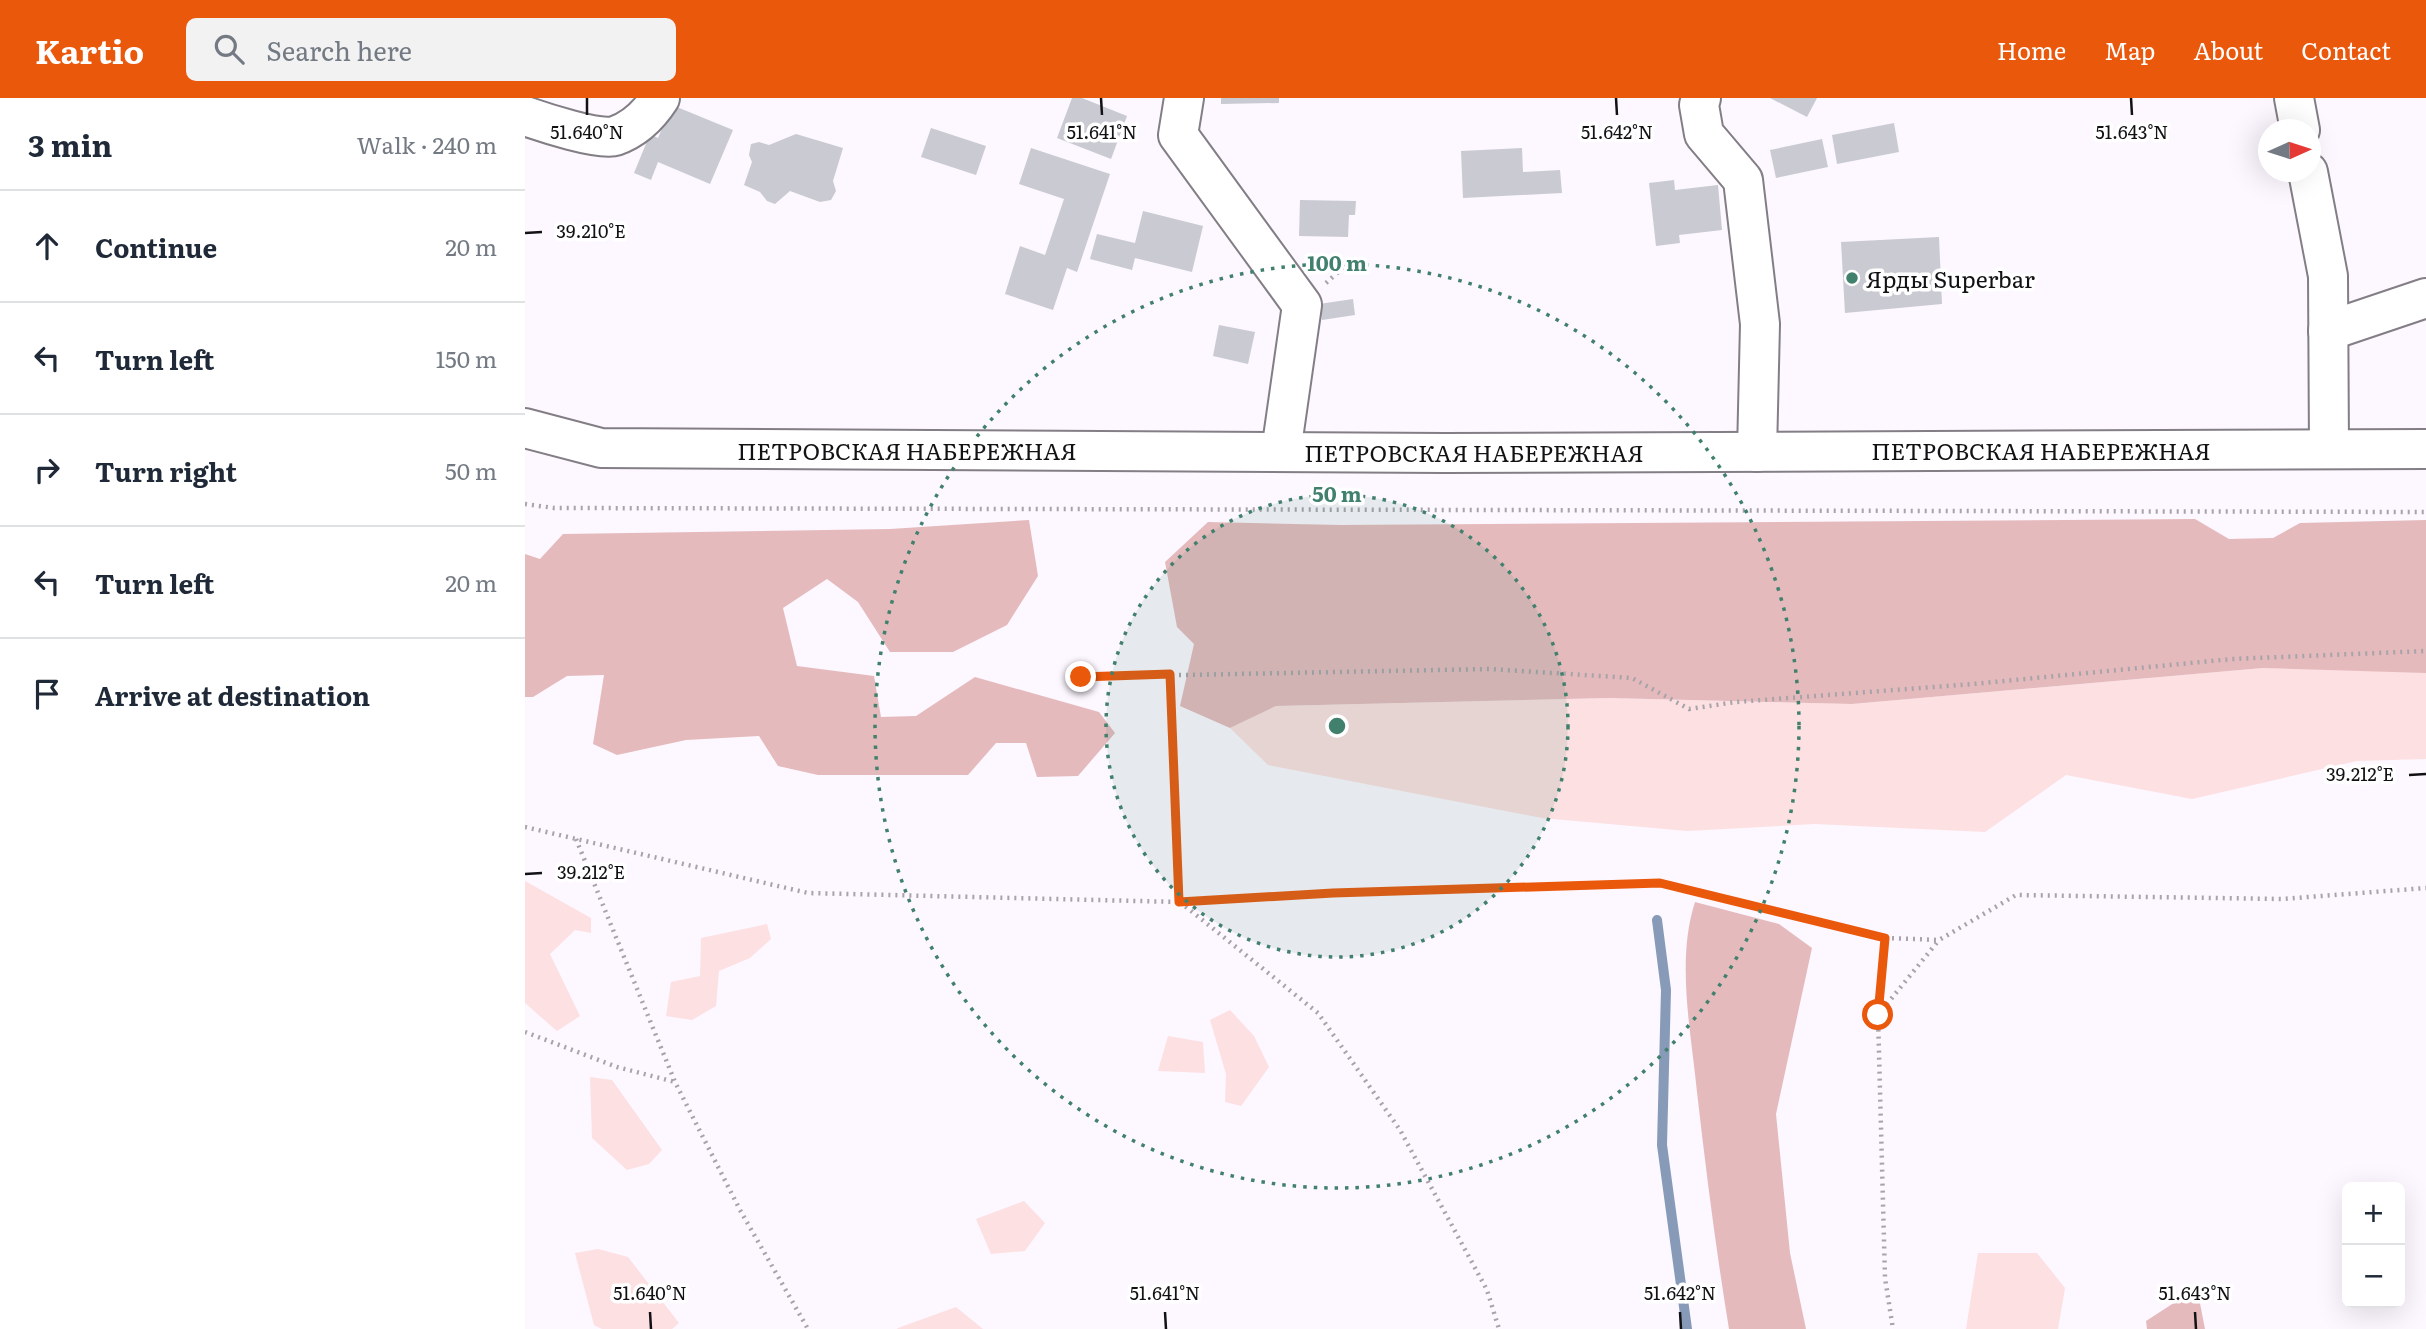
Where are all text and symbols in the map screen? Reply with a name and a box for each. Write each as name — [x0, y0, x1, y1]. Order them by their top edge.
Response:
search box — [186, 18, 676, 81]
text: Kartio — [35, 25, 144, 74]
icon: search — [210, 30, 248, 68]
text: Search here — [266, 30, 412, 69]
text: Home — [1997, 32, 2066, 67]
text: Map — [2104, 32, 2155, 67]
text: About — [2193, 32, 2263, 67]
text: Contact — [2301, 32, 2391, 67]
text: 51.640°N — [550, 118, 624, 145]
text: 51.641°N — [1067, 118, 1137, 145]
text: 51.642°N — [1581, 118, 1653, 145]
text: 51.643°N — [2096, 118, 2168, 145]
north arrow — [2258, 119, 2321, 182]
text: 3 min — [28, 122, 112, 166]
text: Walk · 240 m — [357, 127, 497, 161]
text: 39.210°E — [556, 217, 626, 244]
icon: ahead — [28, 227, 66, 265]
text: Continue — [95, 227, 217, 266]
text: 20 m — [445, 229, 497, 263]
text: 100 m — [1307, 246, 1367, 277]
place label: Ярды Superbar — [1866, 261, 2035, 295]
marker: Ярды Superbar — [1844, 270, 1860, 286]
icon: left — [28, 339, 66, 377]
text: Turn left — [95, 339, 214, 378]
text: 150 m — [436, 341, 497, 375]
street label: ПЕТРОВСКАЯ НАБЕРЕЖНАЯ — [737, 433, 1077, 467]
street label: ПЕТРОВСКАЯ НАБЕРЕЖНАЯ — [1871, 433, 2211, 467]
street label: ПЕТРОВСКАЯ НАБЕРЕЖНАЯ — [1304, 435, 1644, 469]
icon: right — [28, 451, 66, 489]
text: Turn right — [95, 451, 237, 490]
text: 50 m — [445, 453, 497, 487]
text: 50 m — [1312, 477, 1362, 508]
icon: left — [28, 563, 66, 601]
text: Turn left — [95, 563, 214, 602]
text: 20 m — [445, 565, 497, 599]
route end — [1065, 661, 1096, 692]
icon: arrive — [28, 675, 66, 713]
text: Arrive at destination — [95, 675, 370, 714]
centre of rings — [1325, 714, 1349, 738]
text: 39.212°E — [2326, 760, 2394, 787]
text: 39.212°E — [557, 858, 625, 885]
route start — [1862, 999, 1893, 1030]
map controls — [2342, 1182, 2405, 1308]
button: + — [2342, 1182, 2405, 1245]
button: − — [2342, 1245, 2405, 1308]
text: 51.640°N — [613, 1279, 687, 1306]
text: 51.641°N — [1130, 1279, 1200, 1306]
text: 51.642°N — [1644, 1279, 1716, 1306]
text: 51.643°N — [2159, 1279, 2231, 1306]

